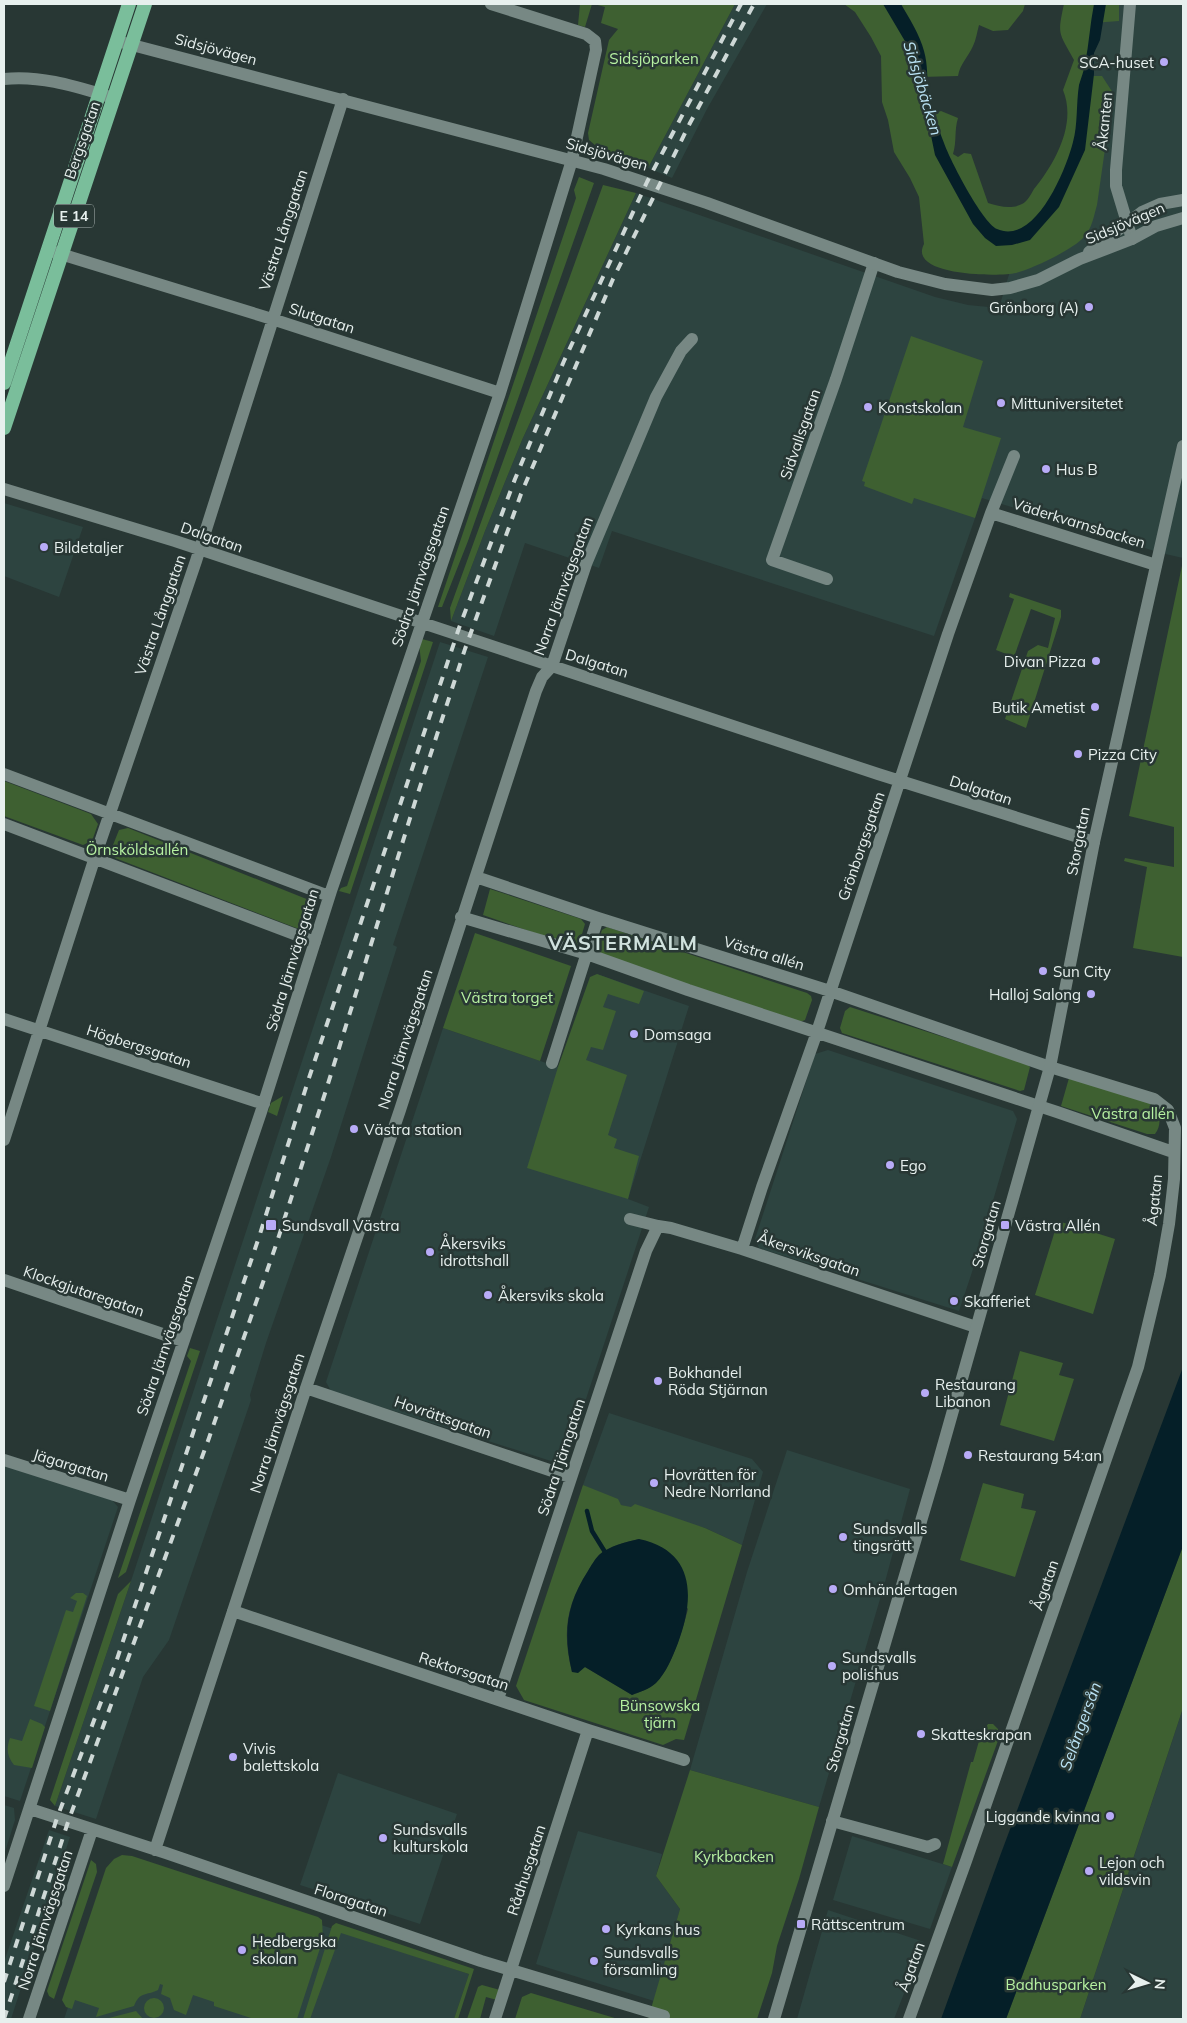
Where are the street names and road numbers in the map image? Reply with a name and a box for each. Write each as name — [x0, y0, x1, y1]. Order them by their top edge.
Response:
street label: Sidsjövägen — [173, 29, 259, 69]
street label: Åkanten — [1090, 91, 1117, 151]
street label: Bergsgatan — [60, 98, 104, 182]
street label: Sidsjövägen — [564, 133, 650, 175]
street label: Västra Långgatan — [254, 167, 312, 293]
street label: Sidsjövägen — [1082, 198, 1168, 248]
road number: E 14 — [54, 205, 94, 228]
street label: Slutgatan — [287, 298, 357, 338]
street label: Sidvallsgatan — [776, 386, 824, 482]
street label: Väderkvarnsbacken — [1010, 494, 1148, 552]
street label: Södra Järnvägsgatan — [387, 503, 453, 649]
street label: Norra Järnvägsgatan — [529, 514, 597, 658]
street label: Dalgatan — [178, 517, 246, 557]
street label: Västra Långgatan — [130, 552, 190, 678]
street label: Dalgatan — [563, 644, 631, 682]
street label: Dalgatan — [947, 771, 1015, 809]
street label: Grönborgsgatan — [833, 789, 889, 903]
street label: Storgatan — [1062, 805, 1094, 877]
street label: Södra Järnvägsgatan — [261, 887, 323, 1033]
street label: Västra allén — [721, 932, 807, 974]
street label: Norra Järnvägsgatan — [373, 967, 437, 1111]
street label: Högbergsgatan — [84, 1020, 194, 1072]
street label: Ågatan — [1141, 1173, 1166, 1227]
street label: Storgatan — [967, 1198, 1005, 1270]
street label: Åkersviksgatan — [755, 1227, 863, 1280]
street label: Klockgjutaregatan — [21, 1261, 147, 1321]
street label: Södra Järnvägsgatan — [132, 1272, 198, 1418]
street label: Norra Järnvägsgatan — [245, 1351, 309, 1495]
street label: Hovrättsgatan — [392, 1392, 494, 1442]
street label: Södra Tjärngatan — [533, 1396, 589, 1518]
street label: Jägargatan — [31, 1444, 111, 1486]
street label: Ågatan — [1027, 1557, 1062, 1613]
street label: Rektorsgatan — [417, 1648, 511, 1694]
street label: Storgatan — [821, 1702, 859, 1774]
street label: Rådhusgatan — [502, 1822, 550, 1918]
street label: Norra Järnvägsgatan — [13, 1848, 77, 1992]
street label: Floragatan — [312, 1879, 390, 1921]
street label: Ågatan — [892, 1939, 929, 1995]

